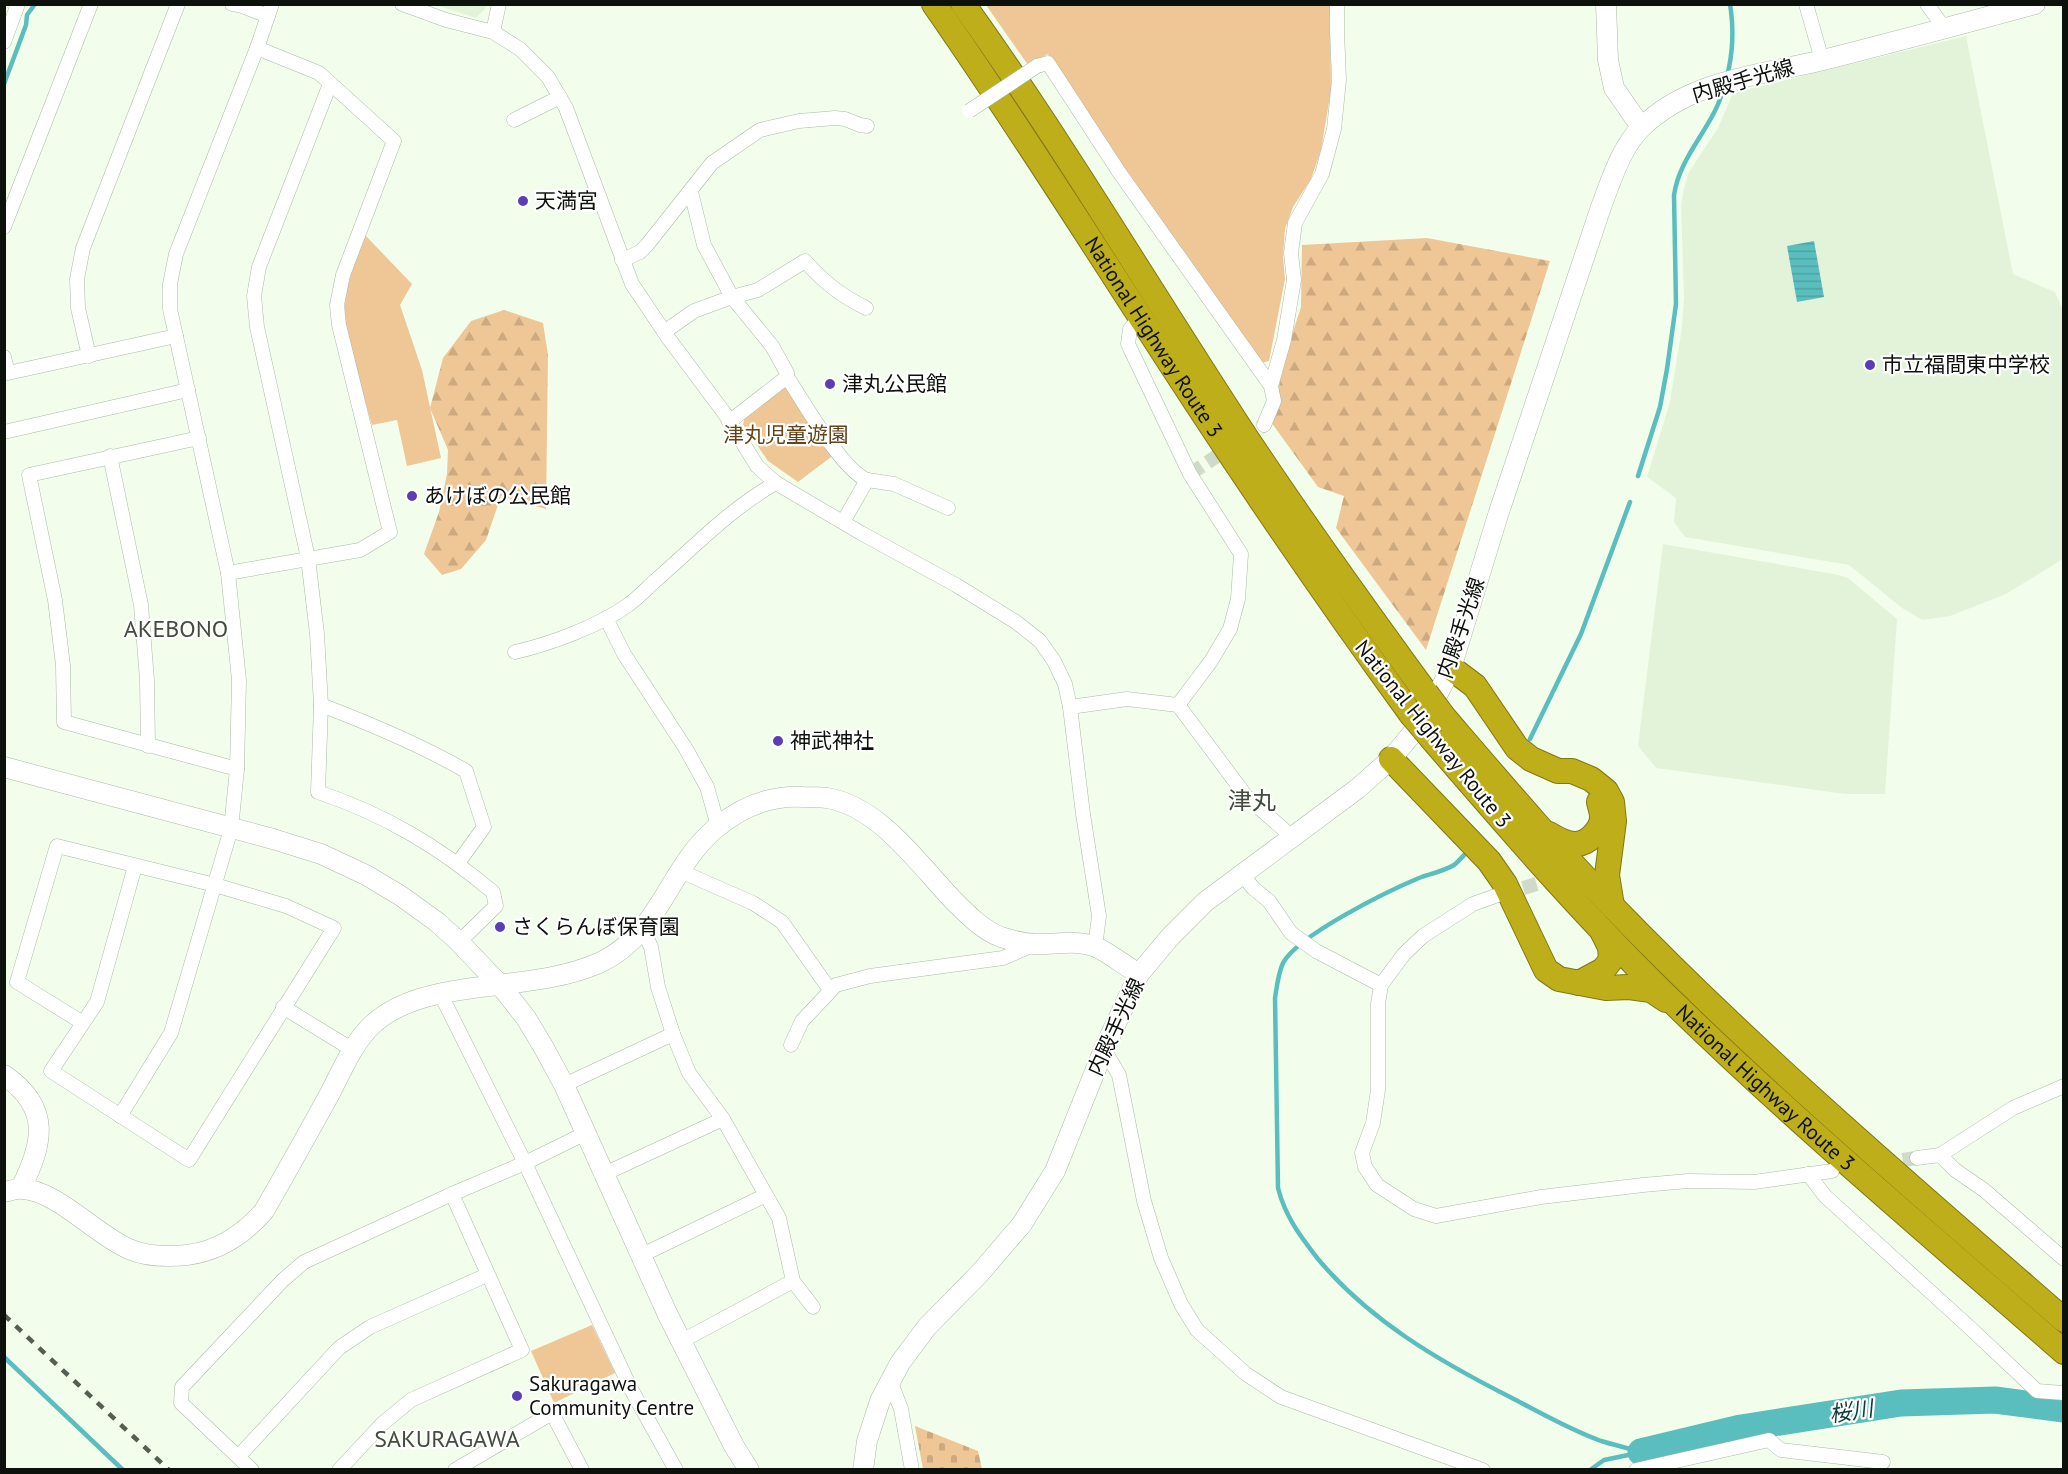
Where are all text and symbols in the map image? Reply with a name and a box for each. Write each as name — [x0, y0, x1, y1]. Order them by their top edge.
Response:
street label: 内殿手光線 — [1689, 53, 1797, 108]
place label: 天満宮 — [535, 187, 598, 214]
marker: 天満宮 — [516, 194, 530, 208]
street label: National Highway Route 3 — [1079, 231, 1229, 442]
place label: 市立福間東中学校 — [1882, 351, 2050, 378]
marker: 市立福間東中学校 — [1863, 358, 1877, 372]
place label: 津丸公民館 — [842, 370, 947, 397]
marker: 津丸公民館 — [823, 377, 837, 391]
park label: 津丸児童遊園 — [723, 421, 849, 448]
place label: あけぼの公民館 — [424, 482, 571, 509]
marker: あけぼの公民館 — [405, 489, 419, 503]
street label: 内殿手光線 — [1431, 574, 1490, 682]
district label: AKEBONO — [124, 613, 228, 644]
street label: National Highway Route 3 — [1349, 634, 1517, 833]
place label: 神武神社 — [790, 727, 874, 754]
marker: 神武神社 — [771, 734, 785, 748]
district label: 津丸 — [1228, 785, 1276, 816]
place label: さくらんぼ保育園 — [512, 913, 680, 940]
marker: さくらんぼ保育園 — [493, 920, 507, 934]
street label: 内殿手光線 — [1081, 974, 1150, 1080]
street label: National Highway Route 3 — [1670, 998, 1861, 1177]
place label: Sakuragawa Community Centre — [529, 1370, 694, 1421]
marker: Sakuragawa Community Centre — [510, 1389, 524, 1403]
water label: 桜川 — [1827, 1393, 1877, 1428]
district label: SAKURAGAWA — [374, 1423, 520, 1454]

